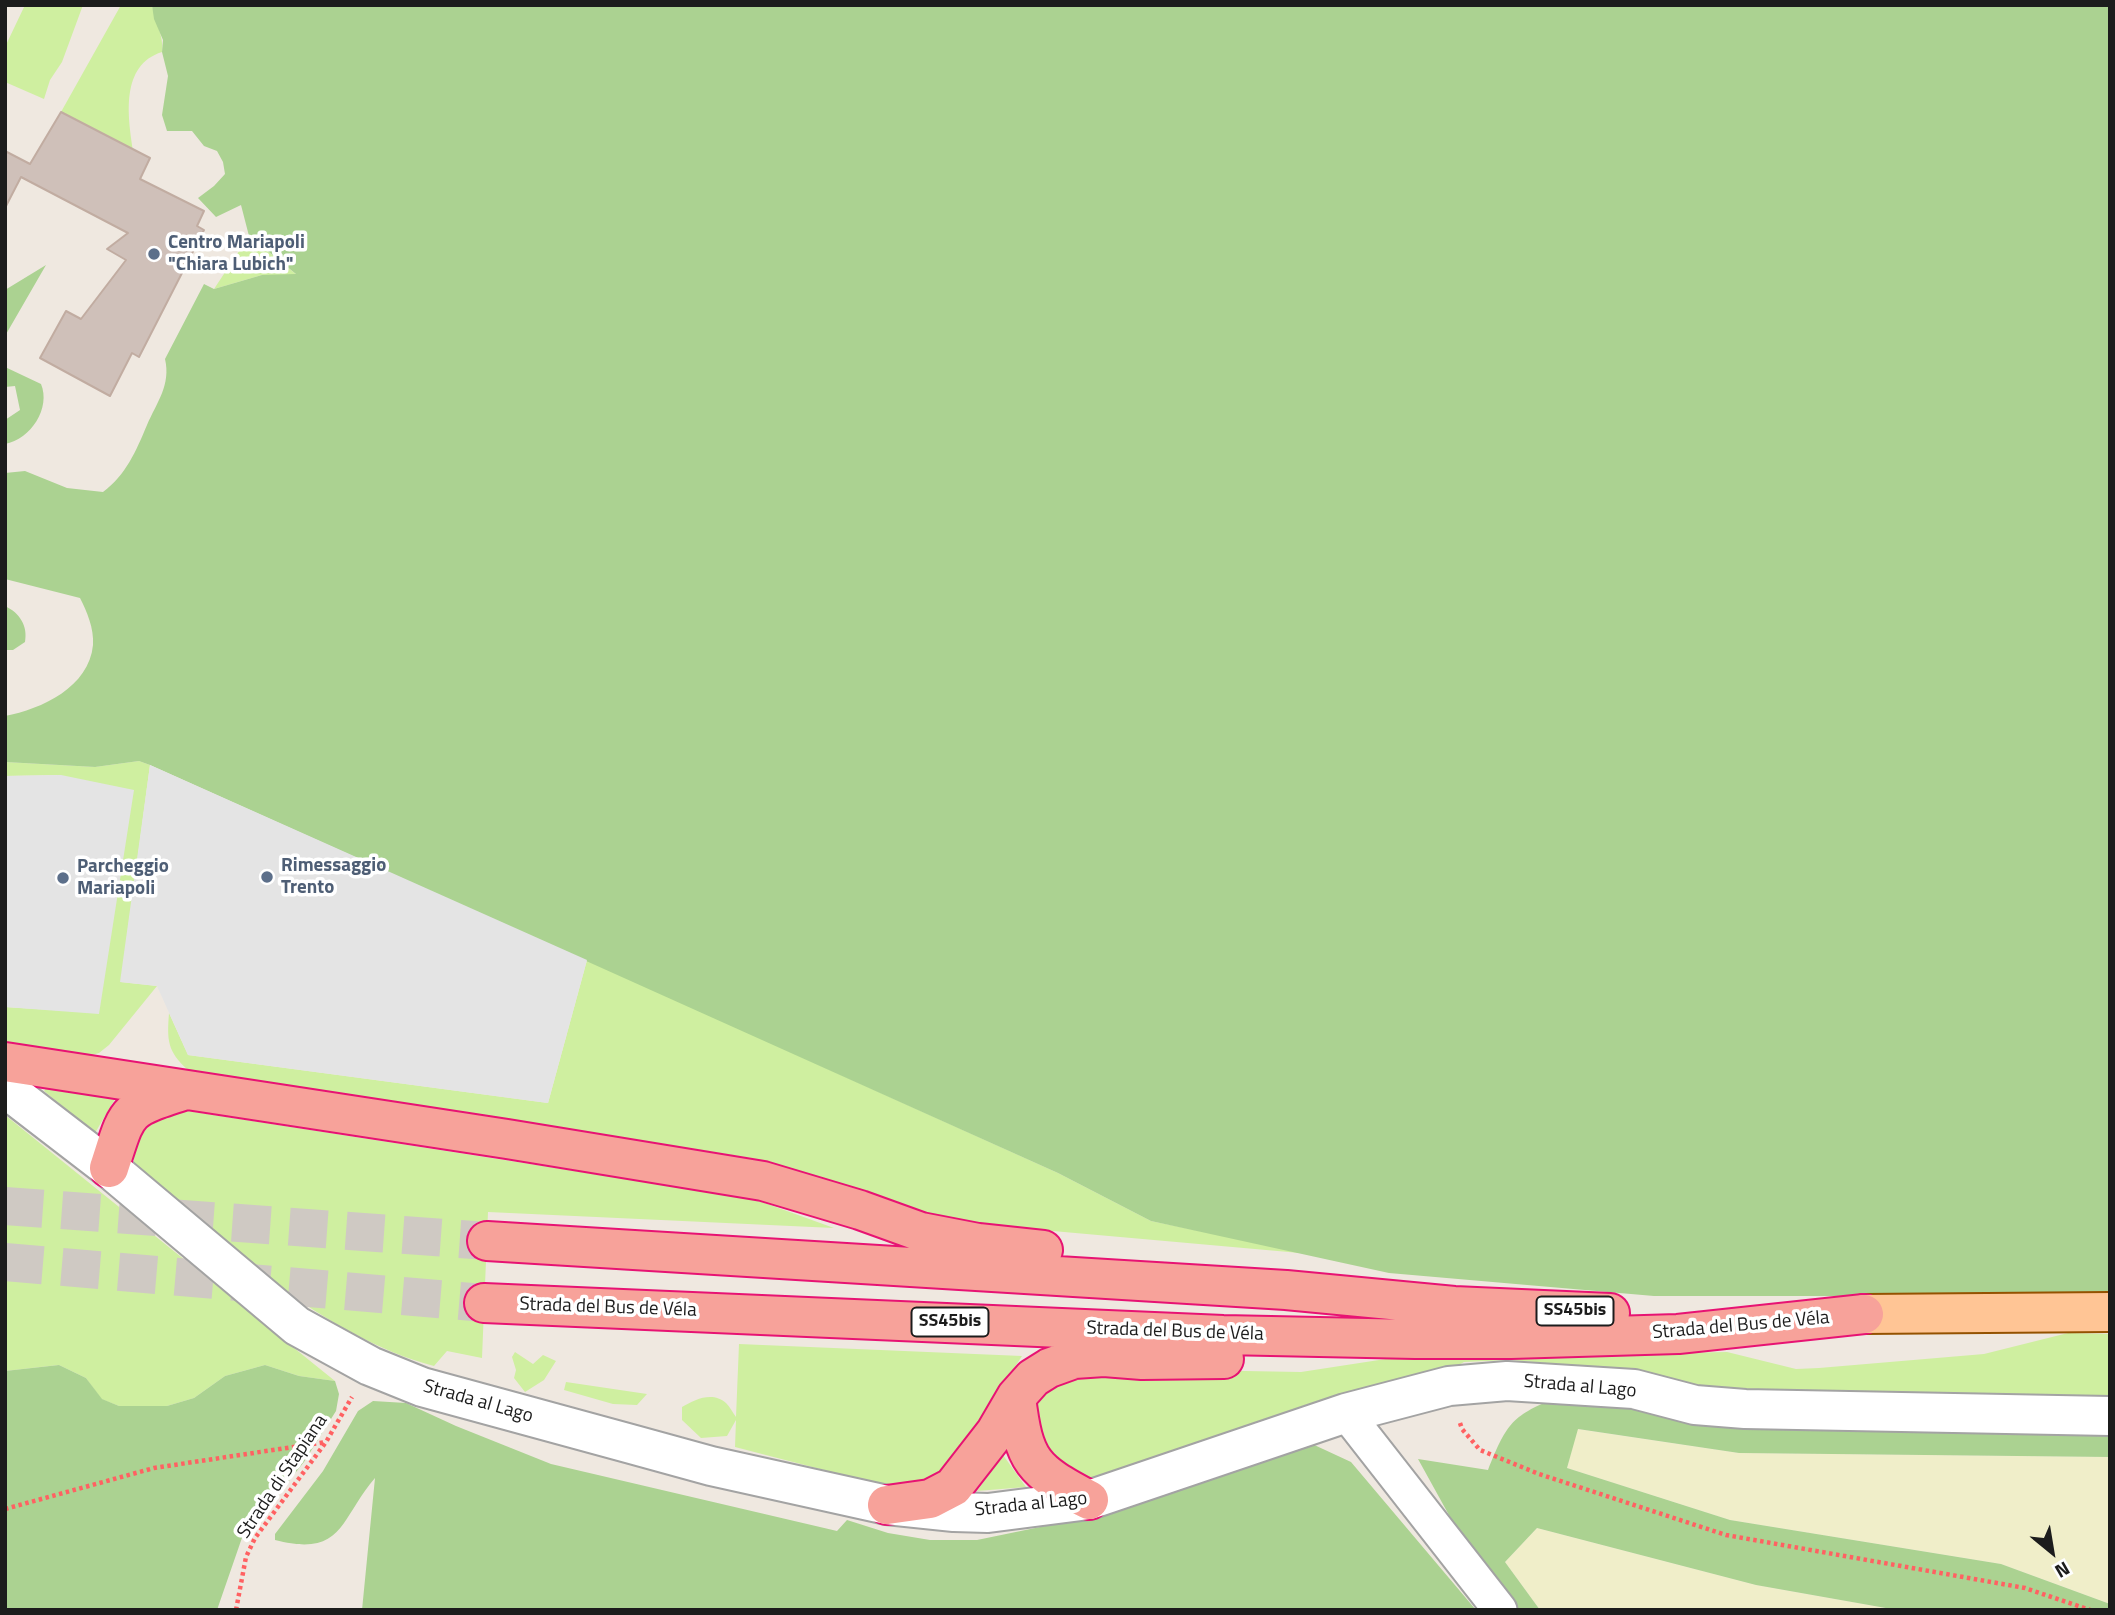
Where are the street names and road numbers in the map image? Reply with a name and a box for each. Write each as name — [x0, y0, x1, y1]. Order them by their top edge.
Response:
street label: Strada del Bus de Véla — [519, 1294, 697, 1322]
road number: SS45bis — [1536, 1296, 1614, 1326]
street label: Strada del Bus de Véla — [1652, 1307, 1830, 1345]
road number: SS45bis — [912, 1308, 988, 1336]
street label: Strada del Bus de Véla — [1086, 1318, 1264, 1346]
street label: Strada al Lago — [1523, 1371, 1637, 1403]
street label: Strada al Lago — [420, 1375, 536, 1429]
street label: Strada di Stapiana — [233, 1411, 333, 1543]
street label: Strada al Lago — [974, 1488, 1088, 1522]

